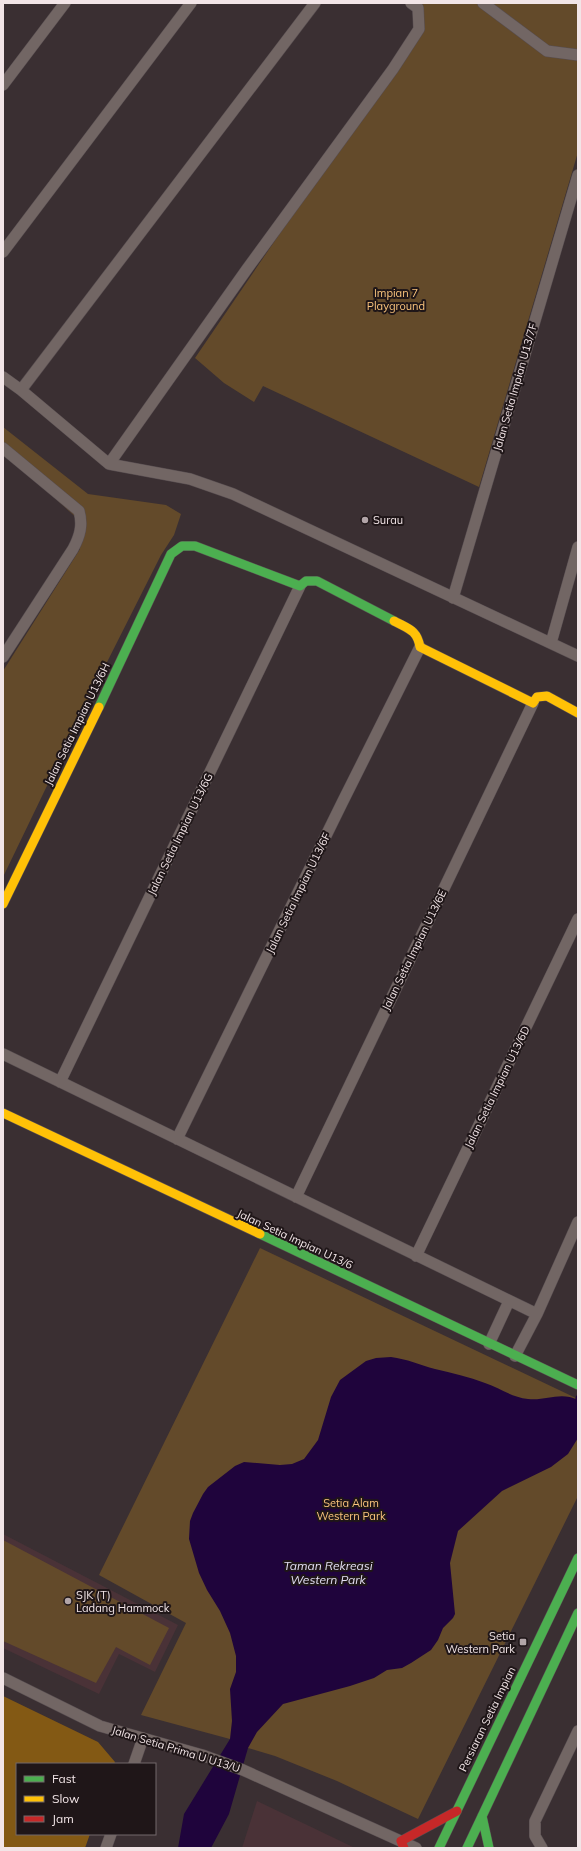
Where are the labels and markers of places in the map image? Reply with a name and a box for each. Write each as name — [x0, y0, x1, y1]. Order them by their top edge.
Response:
place label: Surau — [373, 513, 403, 527]
marker: Surau — [360, 515, 370, 525]
place label: SJK (T) Ladang Hammock — [76, 1588, 170, 1615]
marker: SJK (T) Ladang Hammock — [63, 1596, 73, 1606]
place label: Setia Western Park — [446, 1629, 515, 1656]
marker: Setia Western Park — [518, 1637, 528, 1647]

